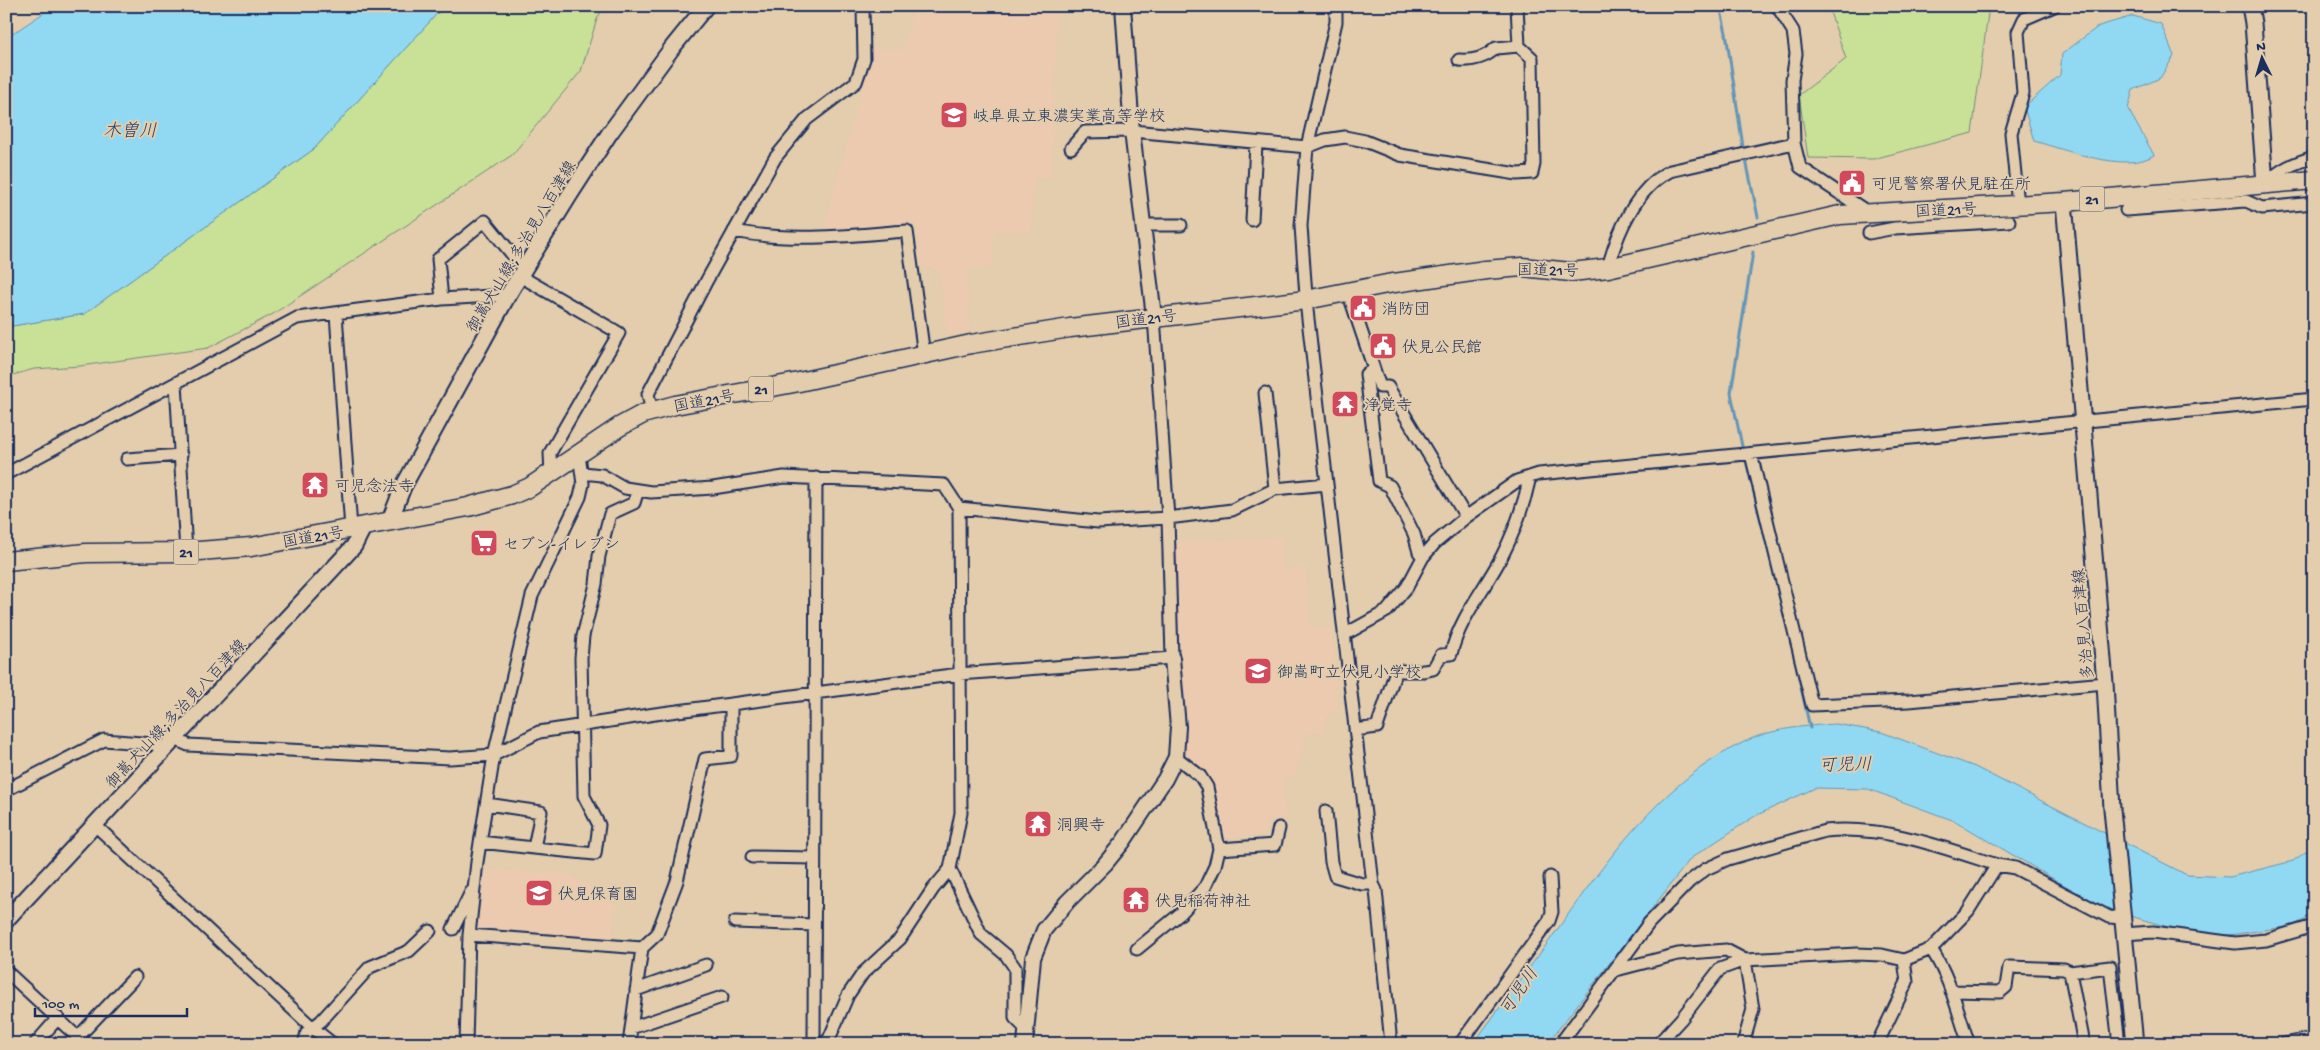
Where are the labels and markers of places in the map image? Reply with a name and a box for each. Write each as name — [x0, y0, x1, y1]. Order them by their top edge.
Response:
school or university icon: 岐阜県立東濃実業高等学校 — [939, 100, 969, 130]
place label: 岐阜県立東濃実業高等学校 — [973, 107, 1165, 128]
public building icon: 可児警察署伏見駐在所 — [1837, 168, 1867, 198]
place label: 可児警察署伏見駐在所 — [1871, 175, 2031, 196]
public building icon: 消防団 — [1348, 293, 1378, 323]
place label: 消防団 — [1382, 301, 1430, 321]
public building icon: 伏見公民館 — [1368, 331, 1398, 361]
place label: 伏見公民館 — [1402, 339, 1482, 359]
temple icon: 浄覚寺 — [1330, 389, 1360, 419]
place label: 浄覚寺 — [1364, 396, 1412, 417]
temple icon: 可児念法寺 — [300, 470, 330, 500]
place label: 可児念法寺 — [334, 477, 414, 498]
supermarket icon: セブン-イレブン — [469, 528, 499, 558]
place label: セブン-イレブン — [503, 536, 620, 556]
school or university icon: 御嵩町立伏見小学校 — [1243, 656, 1273, 686]
place label: 御嵩町立伏見小学校 — [1277, 663, 1421, 684]
temple icon: 洞興寺 — [1023, 809, 1053, 839]
place label: 洞興寺 — [1057, 817, 1105, 837]
school or university icon: 伏見保育園 — [524, 878, 554, 908]
temple icon: 伏見稲荷神社 — [1121, 885, 1151, 915]
place label: 伏見保育園 — [558, 886, 638, 906]
place label: 伏見稲荷神社 — [1155, 893, 1251, 913]

